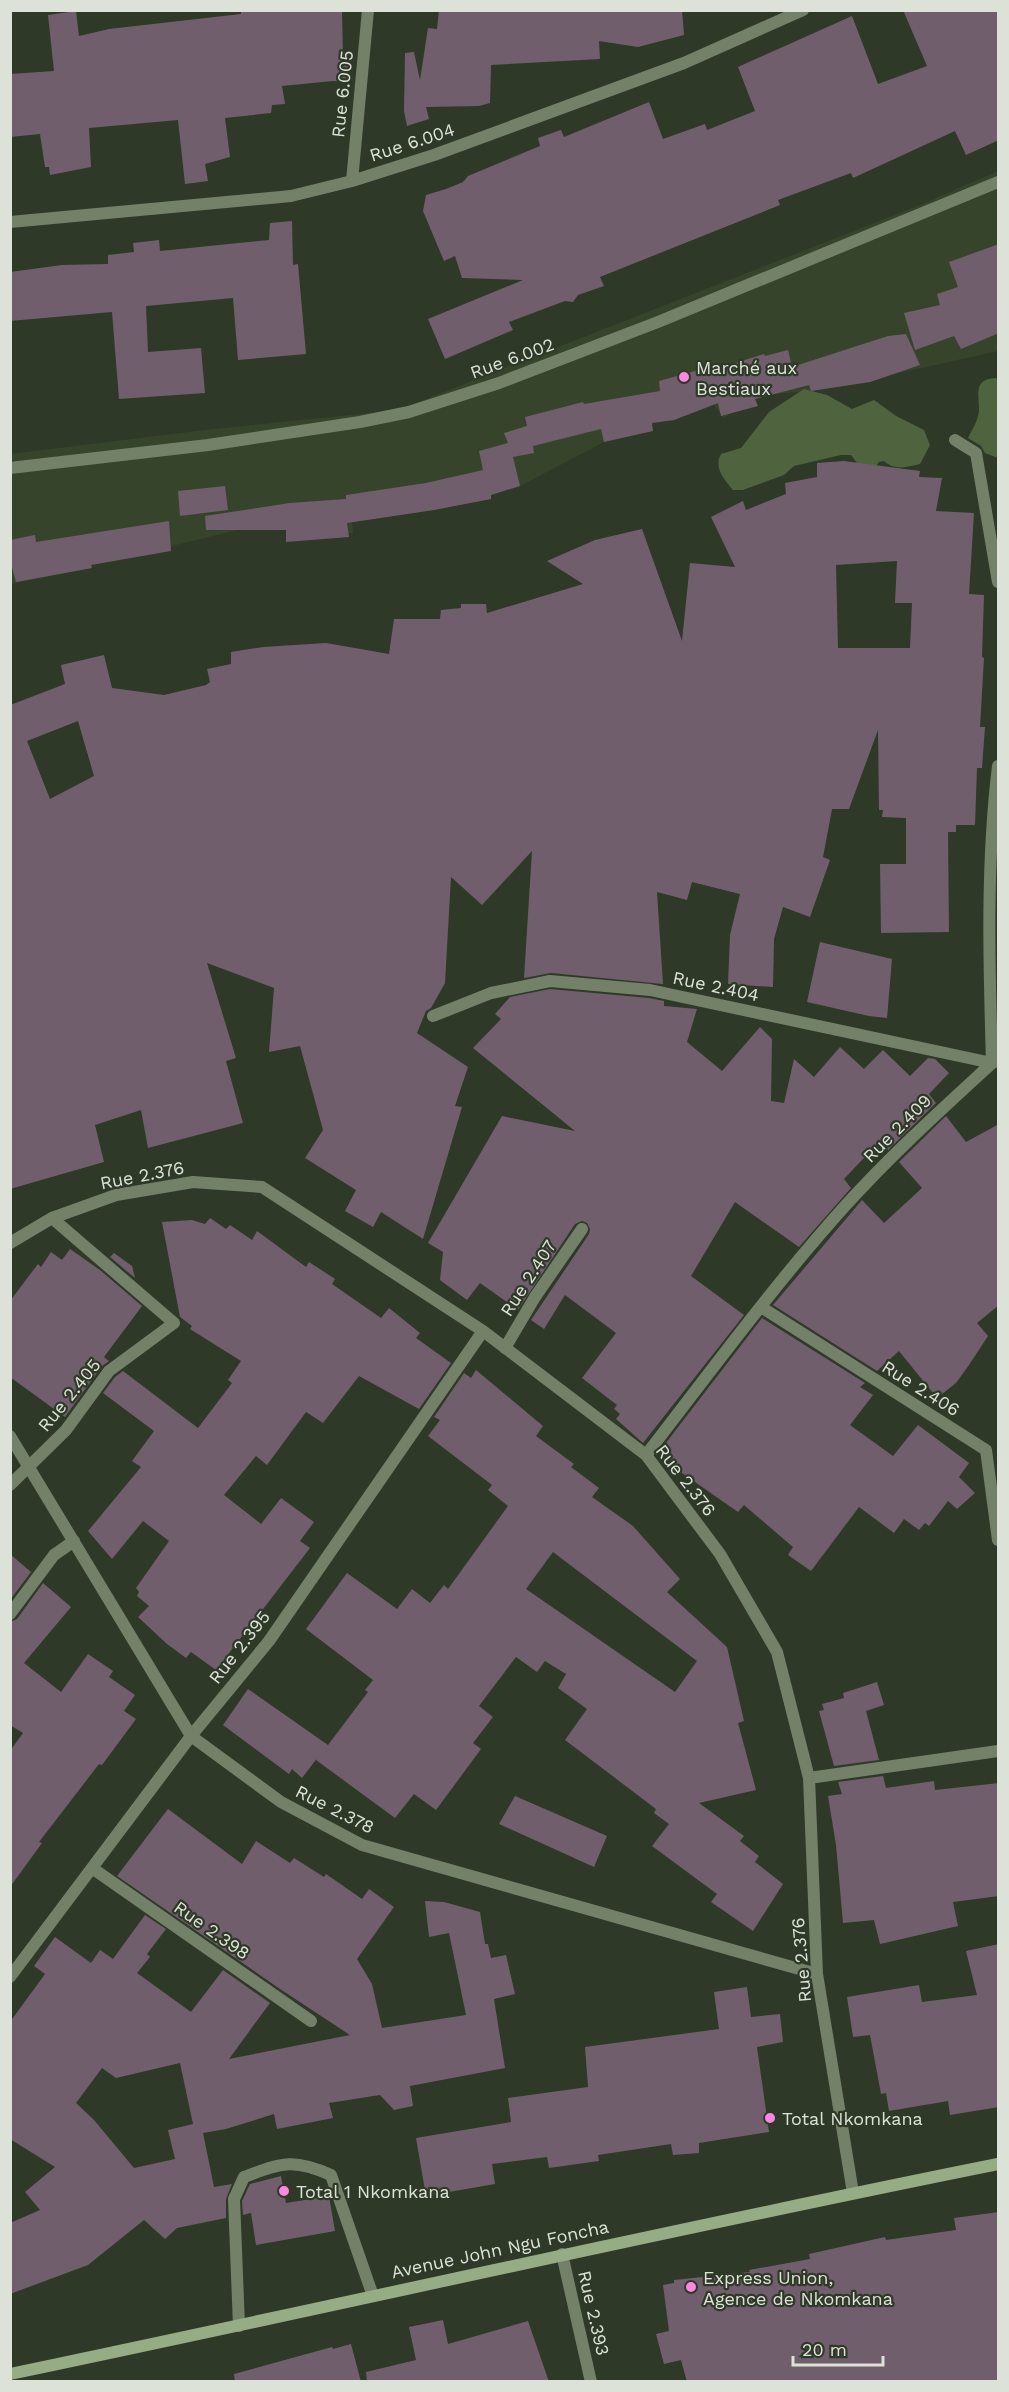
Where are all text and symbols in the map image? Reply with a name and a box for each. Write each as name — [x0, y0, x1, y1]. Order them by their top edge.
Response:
street label: Rue 6.005 — [327, 49, 357, 139]
street label: Rue 6.004 — [367, 118, 457, 166]
street label: Rue 6.002 — [467, 333, 557, 383]
place label: Marché aux Bestiaux — [696, 357, 797, 399]
marker: Marché aux Bestiaux — [677, 370, 691, 384]
street label: Rue 2.404 — [671, 967, 761, 1005]
street label: Rue 2.409 — [859, 1090, 935, 1166]
street label: Rue 2.376 — [98, 1157, 186, 1193]
street label: Rue 2.407 — [496, 1236, 560, 1320]
street label: Rue 2.405 — [33, 1355, 105, 1435]
street label: Rue 2.406 — [878, 1356, 964, 1420]
street label: Rue 2.376 — [652, 1440, 720, 1520]
street label: Rue 2.395 — [204, 1606, 274, 1688]
street label: Rue 2.378 — [292, 1780, 378, 1838]
street label: Rue 2.398 — [170, 1896, 254, 1964]
street label: Rue 2.376 — [787, 1917, 815, 2003]
place label: Total Nkomkana — [782, 2108, 923, 2129]
marker: Total Nkomkana — [763, 2111, 777, 2125]
place label: Total 1 Nkomkana — [296, 2181, 450, 2202]
marker: Total 1 Nkomkana — [277, 2184, 291, 2198]
street label: Avenue John Ngu Foncha — [389, 2216, 611, 2282]
place label: Express Union, Agence de Nkomkana — [703, 2267, 893, 2309]
street label: Rue 2.393 — [574, 2269, 614, 2357]
marker: Express Union, Agence de Nkomkana — [684, 2280, 698, 2294]
scale bar — [793, 2329, 883, 2367]
text: 20 m — [802, 2339, 847, 2360]

